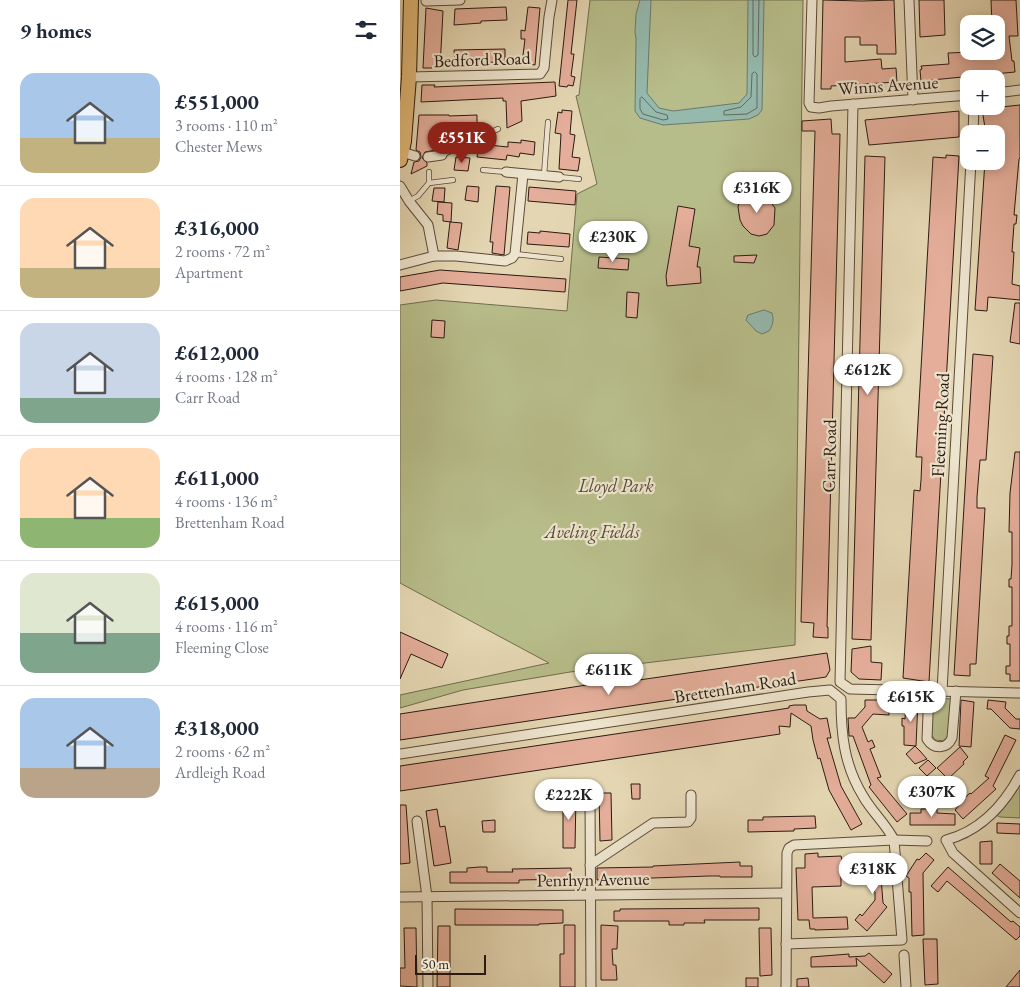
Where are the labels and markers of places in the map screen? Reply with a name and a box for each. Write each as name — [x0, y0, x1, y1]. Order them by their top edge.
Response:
pin: £551K — [427, 121, 497, 164]
pin: £316K — [722, 172, 792, 214]
pin: £230K — [578, 220, 648, 263]
pin: £612K — [833, 354, 903, 396]
pin: £611K — [574, 654, 644, 696]
pin: £615K — [876, 680, 946, 723]
pin: £307K — [897, 776, 967, 818]
pin: £222K — [534, 778, 604, 821]
pin: £318K — [838, 852, 908, 895]

